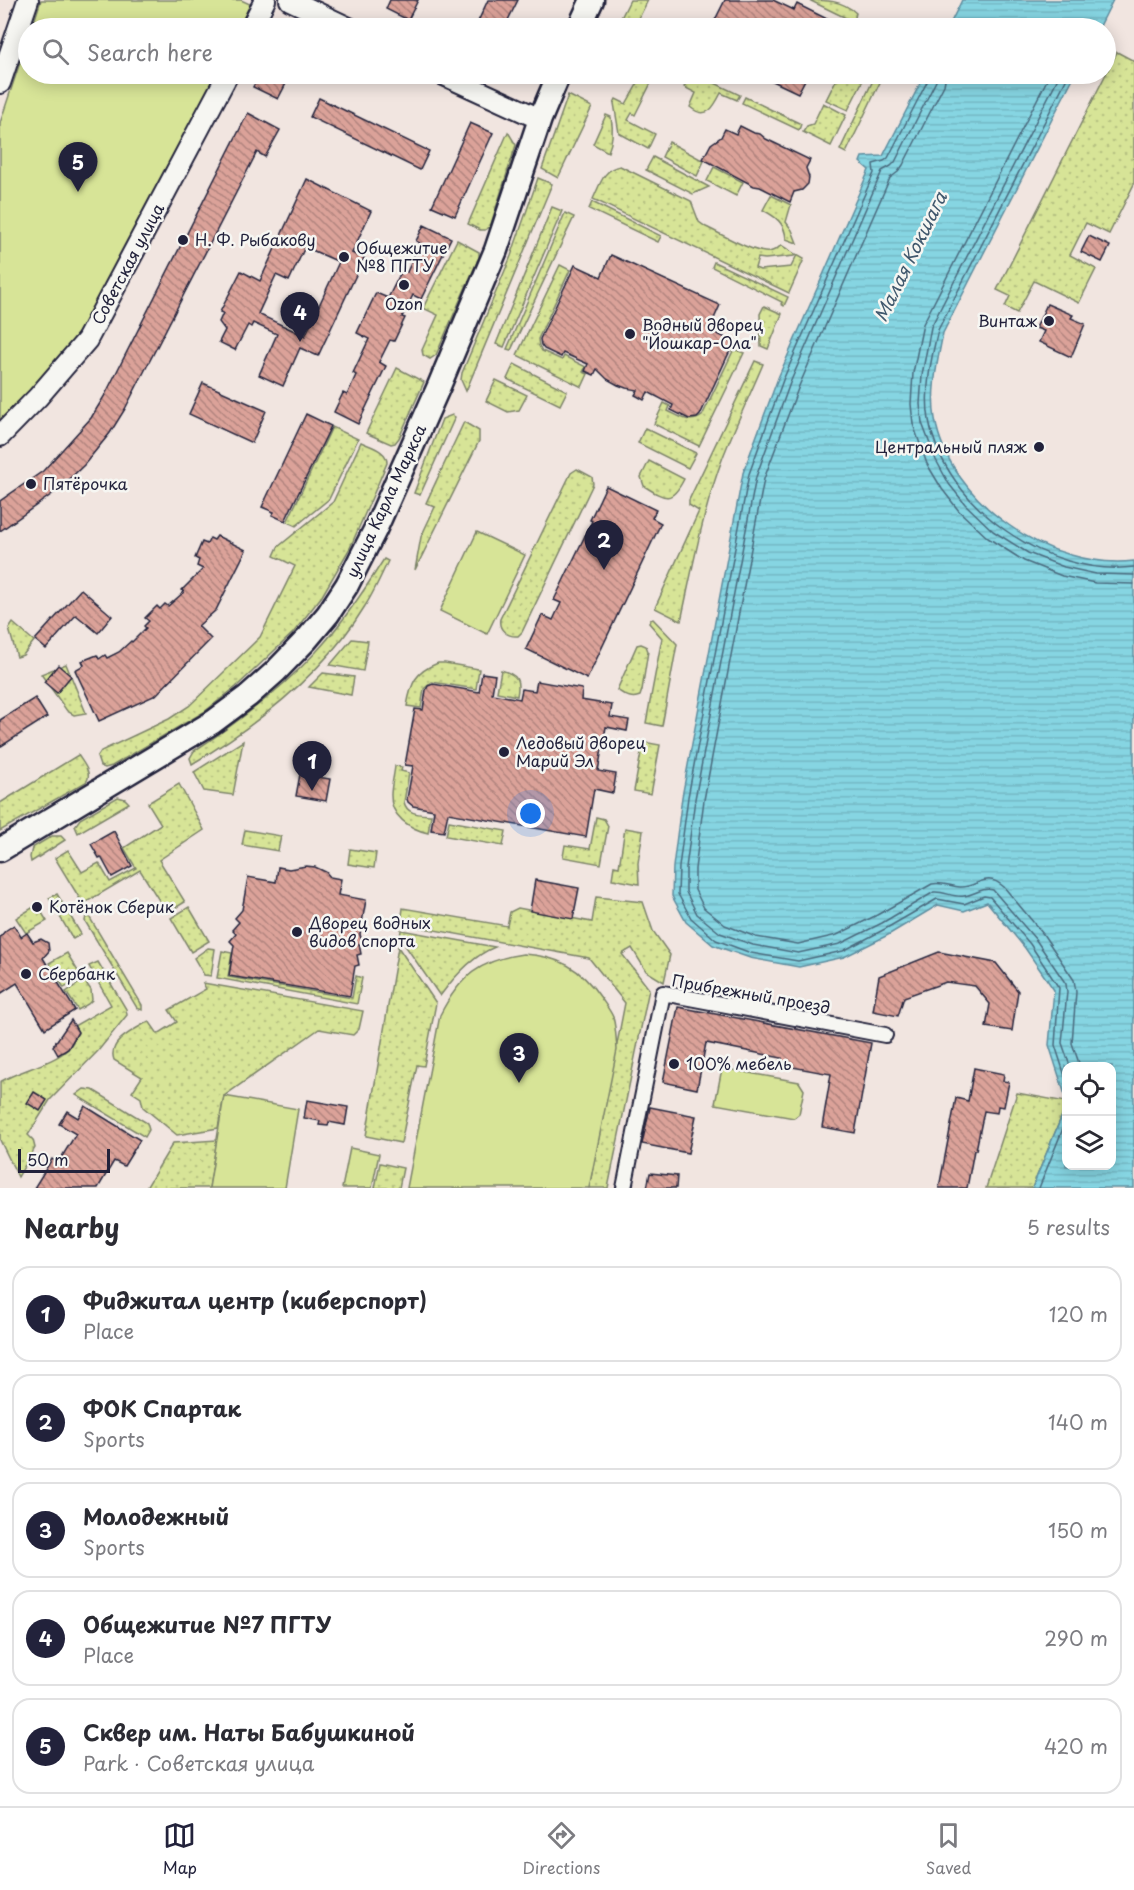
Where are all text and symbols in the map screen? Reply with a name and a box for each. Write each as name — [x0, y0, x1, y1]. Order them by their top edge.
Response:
search box — [18, 18, 1116, 84]
icon: search — [39, 35, 72, 68]
text: Search here — [87, 35, 213, 68]
pin: 5 — [58, 142, 98, 192]
water label: Малая Кокшага — [866, 186, 953, 326]
street label: Советская улица — [85, 199, 169, 328]
place label: Н. Ф. Рыбакову — [195, 227, 316, 251]
marker: Н. Ф. Рыбакову — [176, 233, 190, 247]
place label: Общежитие №8 ПГТУ — [356, 235, 447, 277]
marker: Общежитие №8 ПГТУ — [337, 250, 351, 264]
marker: Ozon — [397, 278, 411, 292]
place label: Ozon — [385, 291, 423, 315]
pin: 4 — [280, 292, 320, 342]
place label: Винтаж — [978, 308, 1037, 332]
place label: Водный дворец "Йошкар-Ола" — [642, 312, 763, 354]
marker: Винтаж — [1042, 314, 1056, 328]
marker: Водный дворец "Йошкар-Ола" — [623, 327, 637, 341]
street label: улица Карла Маркса — [339, 420, 431, 581]
place label: Центральный пляж — [875, 434, 1028, 458]
marker: Центральный пляж — [1032, 440, 1046, 454]
place label: Пятёрочка — [43, 471, 128, 495]
marker: Пятёрочка — [24, 477, 38, 491]
pin: 2 — [584, 520, 624, 570]
place label: Ледовый дворец Марий Эл — [516, 730, 646, 772]
pin: 1 — [292, 742, 332, 791]
marker: Ледовый дворец Марий Эл — [497, 745, 511, 759]
your location — [516, 799, 545, 828]
place label: Котёнок Сберик — [49, 894, 175, 918]
marker: Котёнок Сберик — [30, 900, 44, 914]
place label: Дворец водных видов спорта — [308, 910, 431, 952]
marker: Дворец водных видов спорта — [290, 925, 304, 939]
place label: Сбербанк — [38, 961, 116, 985]
marker: Сбербанк — [19, 967, 33, 981]
street label: Прибрежный проезд — [670, 967, 832, 1019]
pin: 3 — [500, 1034, 538, 1083]
place label: 100% мебель — [686, 1051, 791, 1075]
marker: 100% мебель — [667, 1057, 681, 1071]
map controls — [1062, 1062, 1116, 1170]
button: locate — [1062, 1062, 1116, 1116]
button: layers — [1062, 1116, 1116, 1170]
scale bar — [18, 1146, 110, 1174]
text: 50 m — [27, 1147, 68, 1171]
text: Nearby — [24, 1208, 119, 1247]
text: 5 results — [1027, 1212, 1110, 1242]
text: Фиджитал центр (киберспорт) — [83, 1283, 427, 1316]
text: 1 — [41, 1299, 50, 1329]
text: 120 m — [1049, 1299, 1108, 1329]
text: Place — [83, 1316, 134, 1346]
text: ФОК Спартак — [83, 1391, 241, 1424]
text: 2 — [38, 1407, 53, 1437]
text: 140 m — [1048, 1407, 1108, 1437]
text: Sports — [83, 1424, 145, 1454]
text: Молодежный — [83, 1499, 229, 1532]
text: 3 — [39, 1515, 52, 1545]
text: 150 m — [1048, 1515, 1108, 1545]
text: Sports — [83, 1532, 145, 1562]
text: Общежитие №7 ПГТУ — [83, 1607, 331, 1640]
text: 4 — [39, 1623, 52, 1653]
text: 290 m — [1044, 1623, 1108, 1653]
text: Place — [83, 1640, 134, 1670]
text: Сквер им. Наты Бабушкиной — [83, 1715, 415, 1748]
text: 5 — [39, 1731, 52, 1761]
text: 420 m — [1044, 1731, 1108, 1761]
text: Park · Советская улица — [83, 1748, 314, 1778]
tab: Map — [163, 1819, 197, 1879]
tab: Directions — [522, 1819, 600, 1879]
tab: Saved — [926, 1819, 971, 1879]

